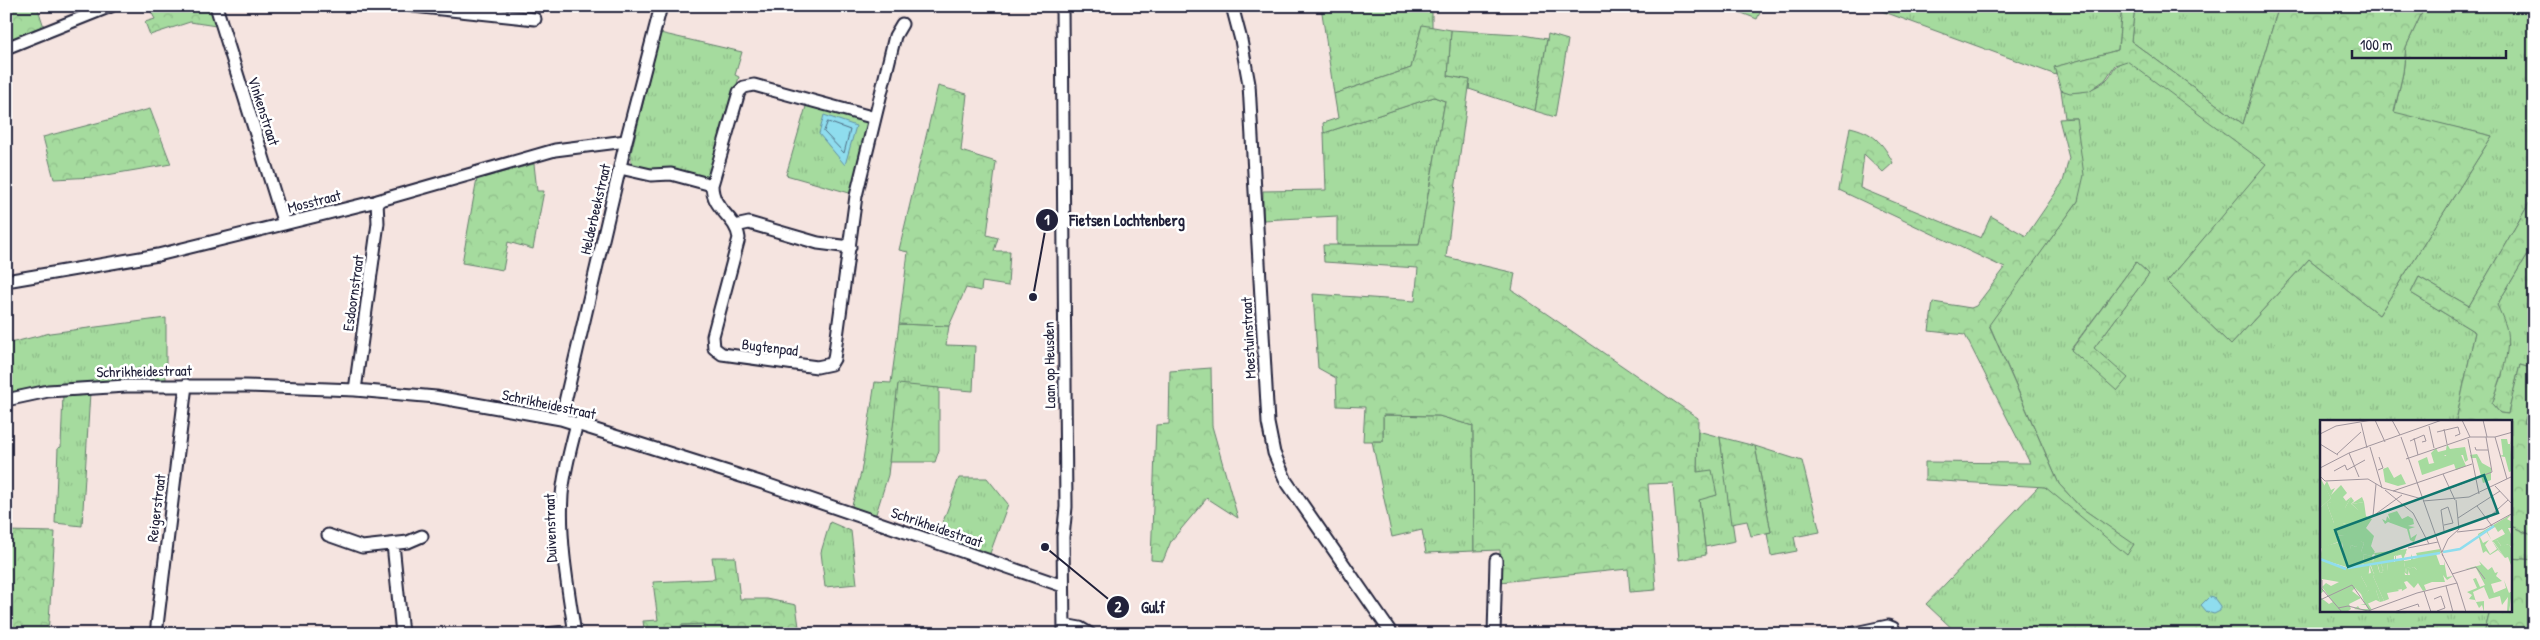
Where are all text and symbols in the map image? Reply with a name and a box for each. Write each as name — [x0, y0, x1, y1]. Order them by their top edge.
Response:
scale bar — [2352, 28, 2506, 60]
text: 100 m — [2360, 34, 2393, 55]
street label: Vinkenstraat — [243, 74, 285, 149]
street label: Helderbeekstraat — [574, 161, 616, 256]
street label: Mosstraat — [285, 184, 344, 218]
callout: Fietsen Lochtenberg — [1034, 204, 1195, 235]
text: 1 — [1044, 209, 1050, 230]
text: Fietsen Lochtenberg — [1068, 209, 1185, 232]
street label: Esdoornstraat — [337, 253, 369, 332]
street label: Moestuinstraat — [1235, 296, 1261, 379]
street label: Laan op Heusden — [1038, 321, 1060, 409]
street label: Bugtenpad — [741, 333, 799, 361]
street label: Schrikheidestraat — [96, 360, 193, 382]
street label: Schrikheidestraat — [500, 384, 599, 424]
inset map — [2320, 420, 2512, 612]
street label: Reigerstraat — [141, 472, 171, 543]
street label: Duivenstraat — [538, 492, 562, 563]
street label: Schrikheidestraat — [888, 502, 986, 553]
callout: Gulf — [1106, 592, 1175, 623]
text: 2 — [1114, 596, 1122, 617]
text: Gulf — [1141, 596, 1165, 618]

